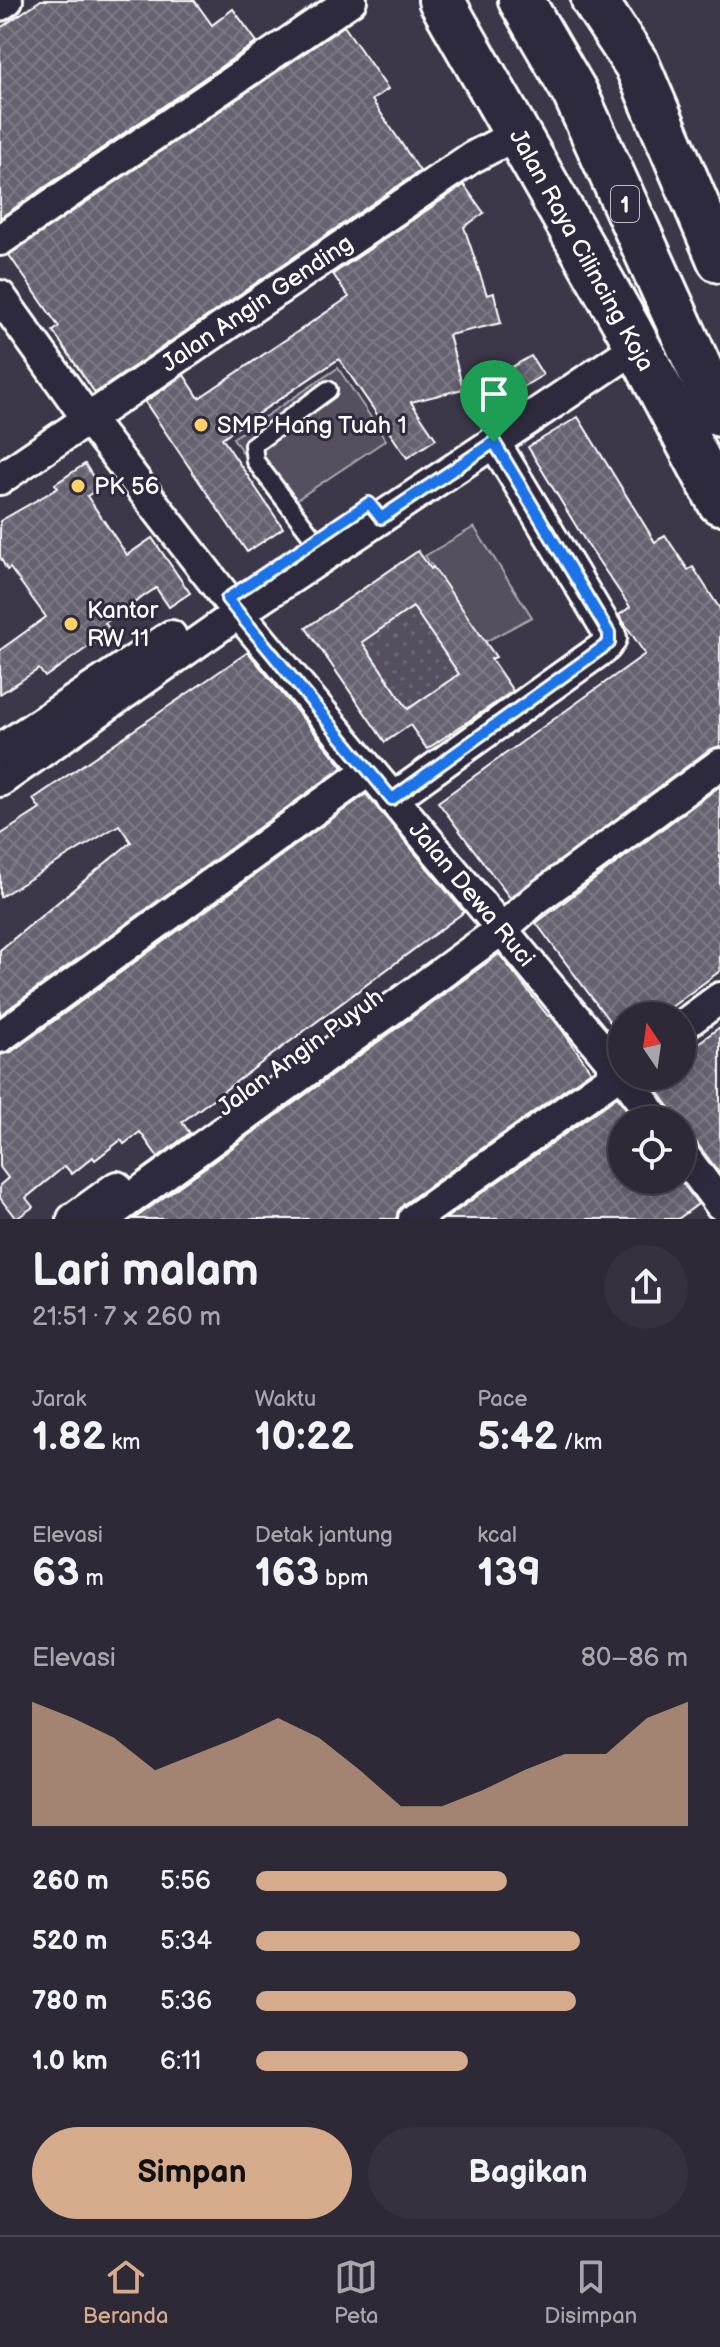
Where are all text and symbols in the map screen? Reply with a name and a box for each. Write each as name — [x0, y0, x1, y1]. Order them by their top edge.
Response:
street label: Jalan Raya Cilincing Koja — [503, 124, 660, 376]
road number: 1 — [611, 186, 639, 222]
street label: Jalan Angin Gending — [156, 229, 358, 378]
pin — [460, 360, 528, 442]
icon: arrive — [472, 372, 516, 416]
place label: SMP Hang Tuah 1 — [217, 411, 407, 440]
marker: SMP Hang Tuah 1 — [192, 416, 210, 434]
place label: PK 56 — [94, 472, 159, 501]
marker: PK 56 — [69, 477, 87, 495]
place label: Kantor RW 11 — [87, 596, 159, 653]
marker: Kantor RW 11 — [62, 615, 80, 633]
street label: Jalan Dewa Ruci — [402, 816, 541, 973]
street label: Jalan Angin Puyuh — [212, 982, 389, 1122]
north arrow — [608, 1002, 696, 1090]
map controls — [608, 1002, 696, 1194]
button: locate — [608, 1106, 696, 1194]
text: Lari malam — [32, 1245, 259, 1298]
button: share — [604, 1245, 688, 1329]
text: 21:51 · 7 × 260 m — [32, 1302, 221, 1333]
text: Jarak — [32, 1386, 86, 1413]
text: Waktu — [255, 1386, 316, 1413]
text: Pace — [477, 1386, 528, 1413]
text: 1.82 — [32, 1413, 106, 1461]
text: 10:22 — [255, 1413, 354, 1461]
text: 5:42 — [477, 1413, 558, 1461]
text: km — [106, 1429, 141, 1456]
text: /km — [558, 1429, 602, 1456]
text: Elevasi — [32, 1522, 103, 1549]
text: Detak jantung — [255, 1522, 393, 1549]
text: kcal — [477, 1522, 517, 1549]
text: 63 — [32, 1549, 80, 1597]
text: 163 — [255, 1549, 319, 1597]
text: 139 — [477, 1549, 541, 1597]
text: m — [80, 1565, 104, 1592]
text: bpm — [319, 1565, 368, 1592]
text: Elevasi — [32, 1643, 116, 1674]
text: 80–86 m — [581, 1643, 688, 1674]
text: 260 m — [32, 1866, 109, 1897]
text: 5:56 — [160, 1866, 211, 1897]
text: 520 m — [32, 1926, 108, 1957]
text: 5:34 — [160, 1926, 212, 1957]
text: 780 m — [32, 1986, 107, 2017]
text: 5:36 — [160, 1986, 212, 2017]
text: 1.0 km — [32, 2046, 108, 2077]
text: 6:11 — [160, 2046, 201, 2077]
button: Simpan — [32, 2127, 352, 2219]
button: Bagikan — [368, 2127, 688, 2219]
tab: Beranda — [83, 2255, 168, 2330]
tab: Peta — [334, 2255, 379, 2330]
tab: Disimpan — [544, 2255, 637, 2330]

